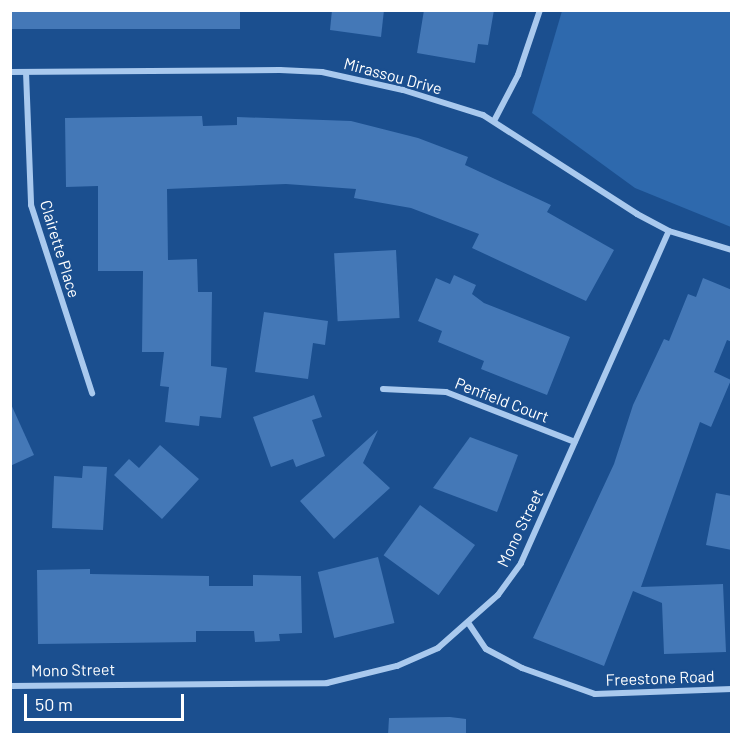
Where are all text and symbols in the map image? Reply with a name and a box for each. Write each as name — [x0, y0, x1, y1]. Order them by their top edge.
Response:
street label: Mirassou Drive — [342, 54, 444, 98]
street label: Clairette Place — [36, 198, 84, 300]
street label: Penfield Court — [452, 373, 552, 427]
street label: Mono Street — [493, 486, 547, 570]
street label: Mono Street — [31, 660, 115, 680]
street label: Freestone Road — [605, 667, 715, 689]
scale bar — [27, 682, 188, 720]
text: 50 m — [35, 693, 73, 715]

